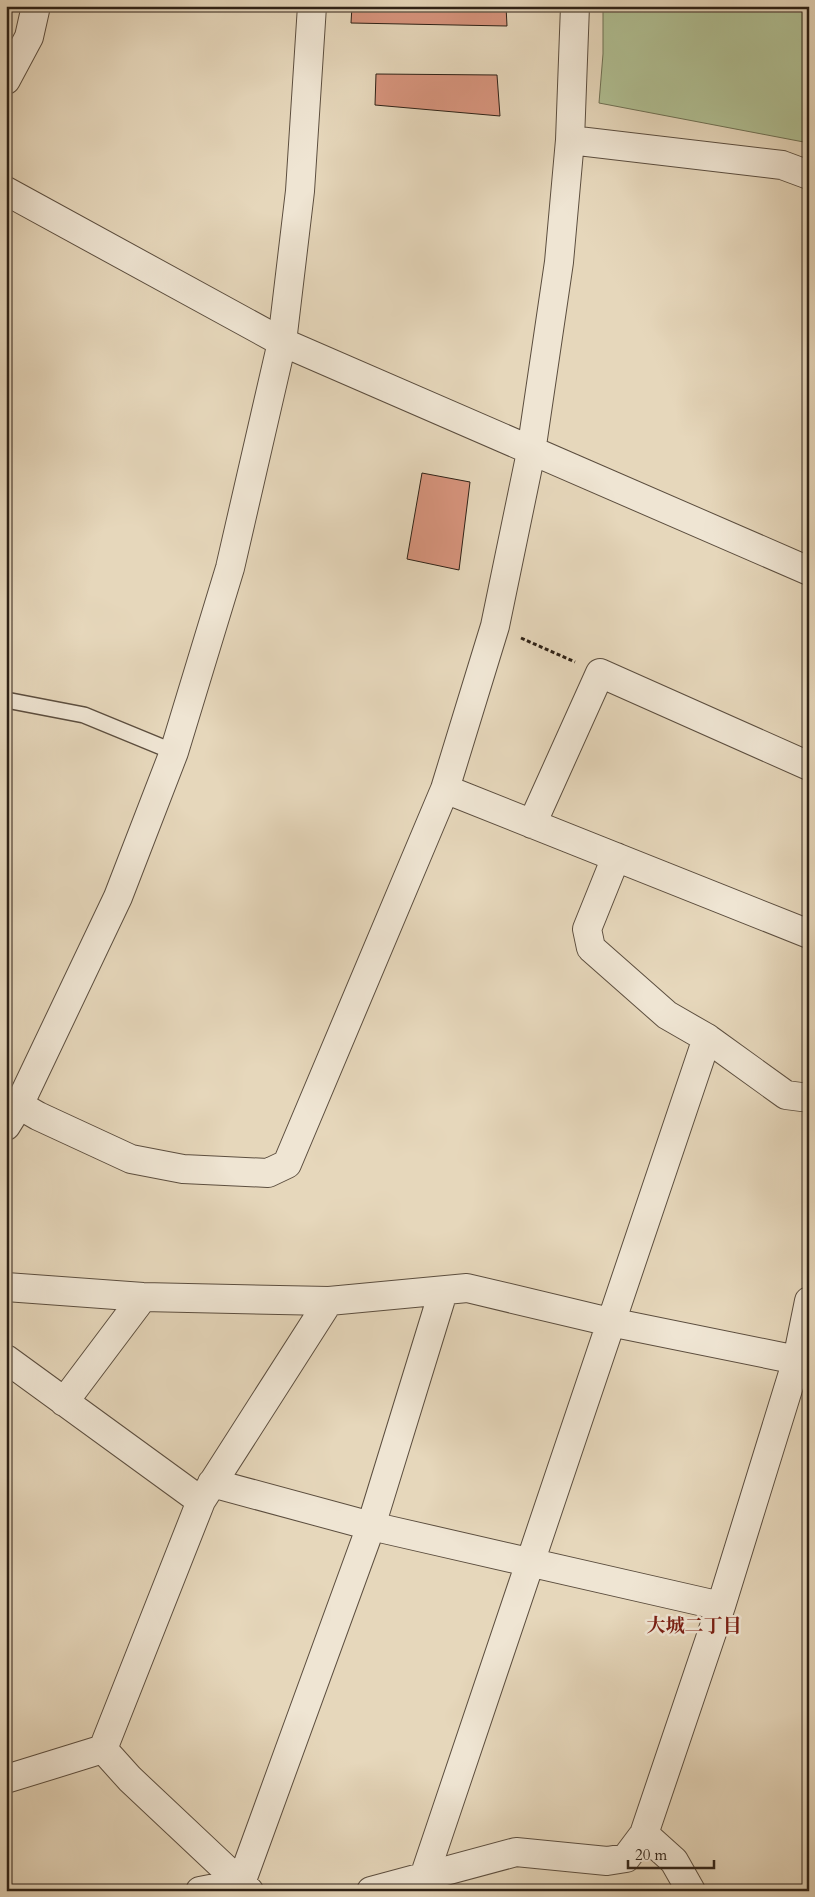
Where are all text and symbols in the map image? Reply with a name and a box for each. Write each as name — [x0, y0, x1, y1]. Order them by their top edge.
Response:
district label: 大城二丁目 — [646, 1613, 742, 1639]
scale bar — [628, 1837, 714, 1869]
text: 20 m — [635, 1845, 667, 1865]

